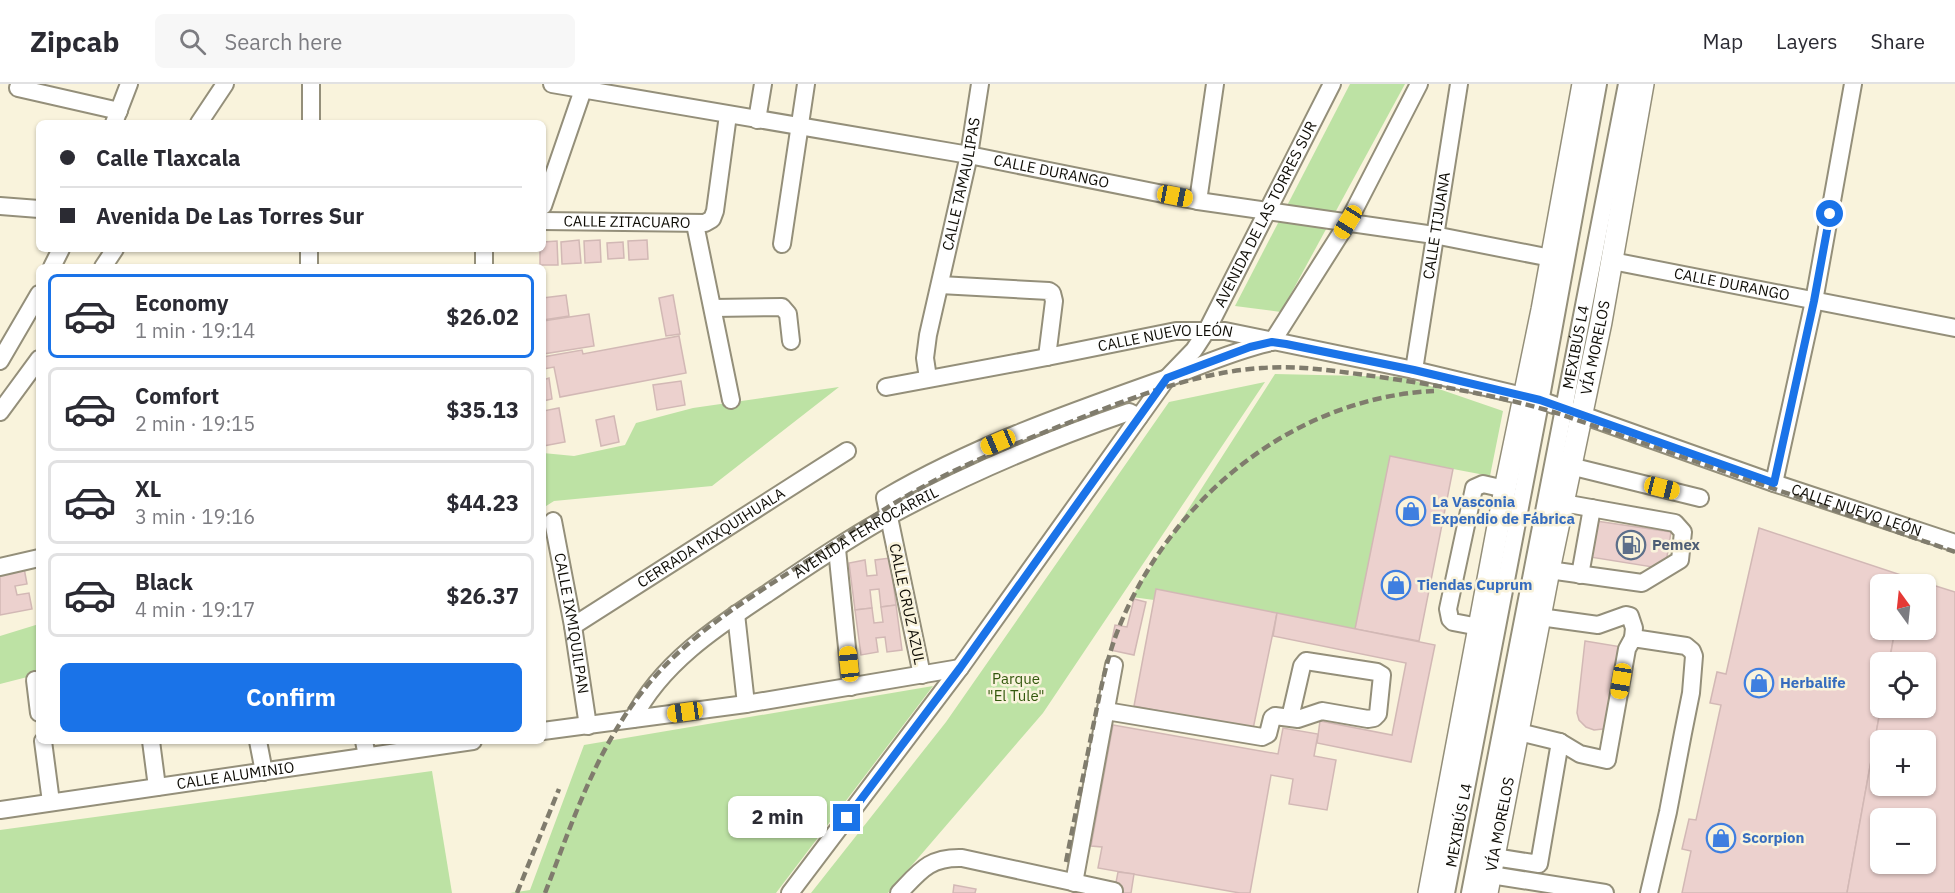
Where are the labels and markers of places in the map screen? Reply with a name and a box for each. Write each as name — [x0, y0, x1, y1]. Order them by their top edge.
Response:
place label: La Vasconia Expendio de Fábrica — [1432, 492, 1575, 528]
shop icon: La Vasconia Expendio de Fábrica — [1395, 495, 1427, 527]
fuel station icon: Pemex — [1615, 529, 1647, 561]
place label: Pemex — [1652, 535, 1701, 554]
shop icon: Tiendas Cuprum — [1380, 569, 1412, 601]
place label: Tiendas Cuprum — [1417, 575, 1532, 594]
shop icon: Herbalife — [1743, 667, 1775, 699]
place label: Herbalife — [1780, 673, 1846, 692]
shop icon: Scorpion — [1705, 822, 1737, 854]
place label: Scorpion — [1742, 828, 1804, 847]

